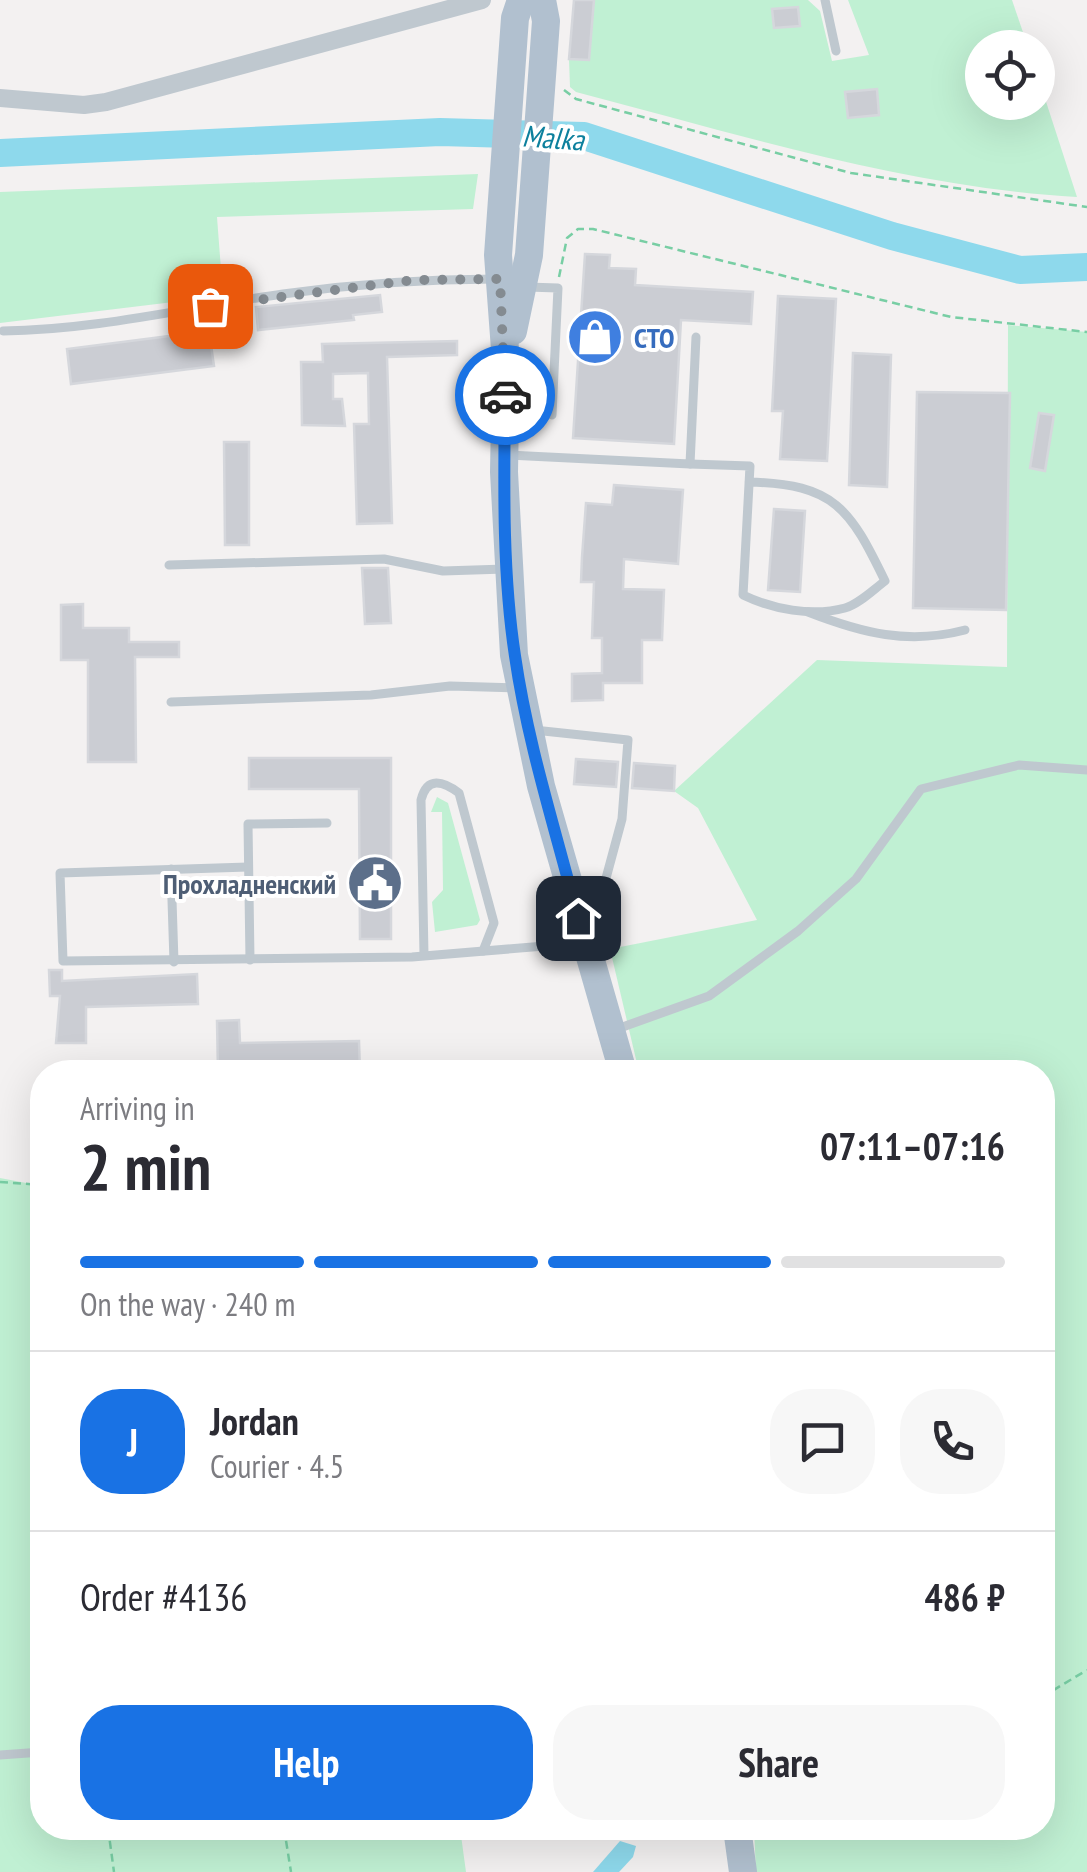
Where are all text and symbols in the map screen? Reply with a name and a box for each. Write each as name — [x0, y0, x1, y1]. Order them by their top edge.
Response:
map controls — [965, 30, 1055, 120]
button: locate — [965, 30, 1055, 120]
water label: Malka — [521, 115, 587, 159]
pin — [168, 264, 253, 349]
icon: bag — [183, 279, 238, 334]
shop icon: СТО — [565, 307, 625, 367]
place label: СТО — [634, 319, 675, 356]
courier — [455, 345, 555, 445]
icon: car — [478, 368, 533, 423]
public building icon: Прохладненский — [345, 853, 405, 913]
place label: Прохладненский — [163, 865, 336, 902]
pin — [536, 876, 621, 961]
icon: home — [551, 891, 606, 946]
text: Arriving in — [80, 1087, 195, 1129]
text: 07:11–07:16 — [820, 1121, 1005, 1170]
text: 2 min — [80, 1124, 211, 1208]
text: On the way · 240 m — [80, 1283, 295, 1325]
button: chat — [770, 1389, 875, 1494]
button: phone — [900, 1389, 1005, 1494]
text: Jordan — [210, 1396, 299, 1445]
text: J — [127, 1417, 138, 1466]
text: Courier · 4.5 — [210, 1445, 344, 1487]
text: Order #4136 — [80, 1572, 247, 1621]
text: 486 ₽ — [925, 1572, 1005, 1621]
button: Help — [80, 1705, 533, 1820]
button: Share — [553, 1705, 1005, 1820]

